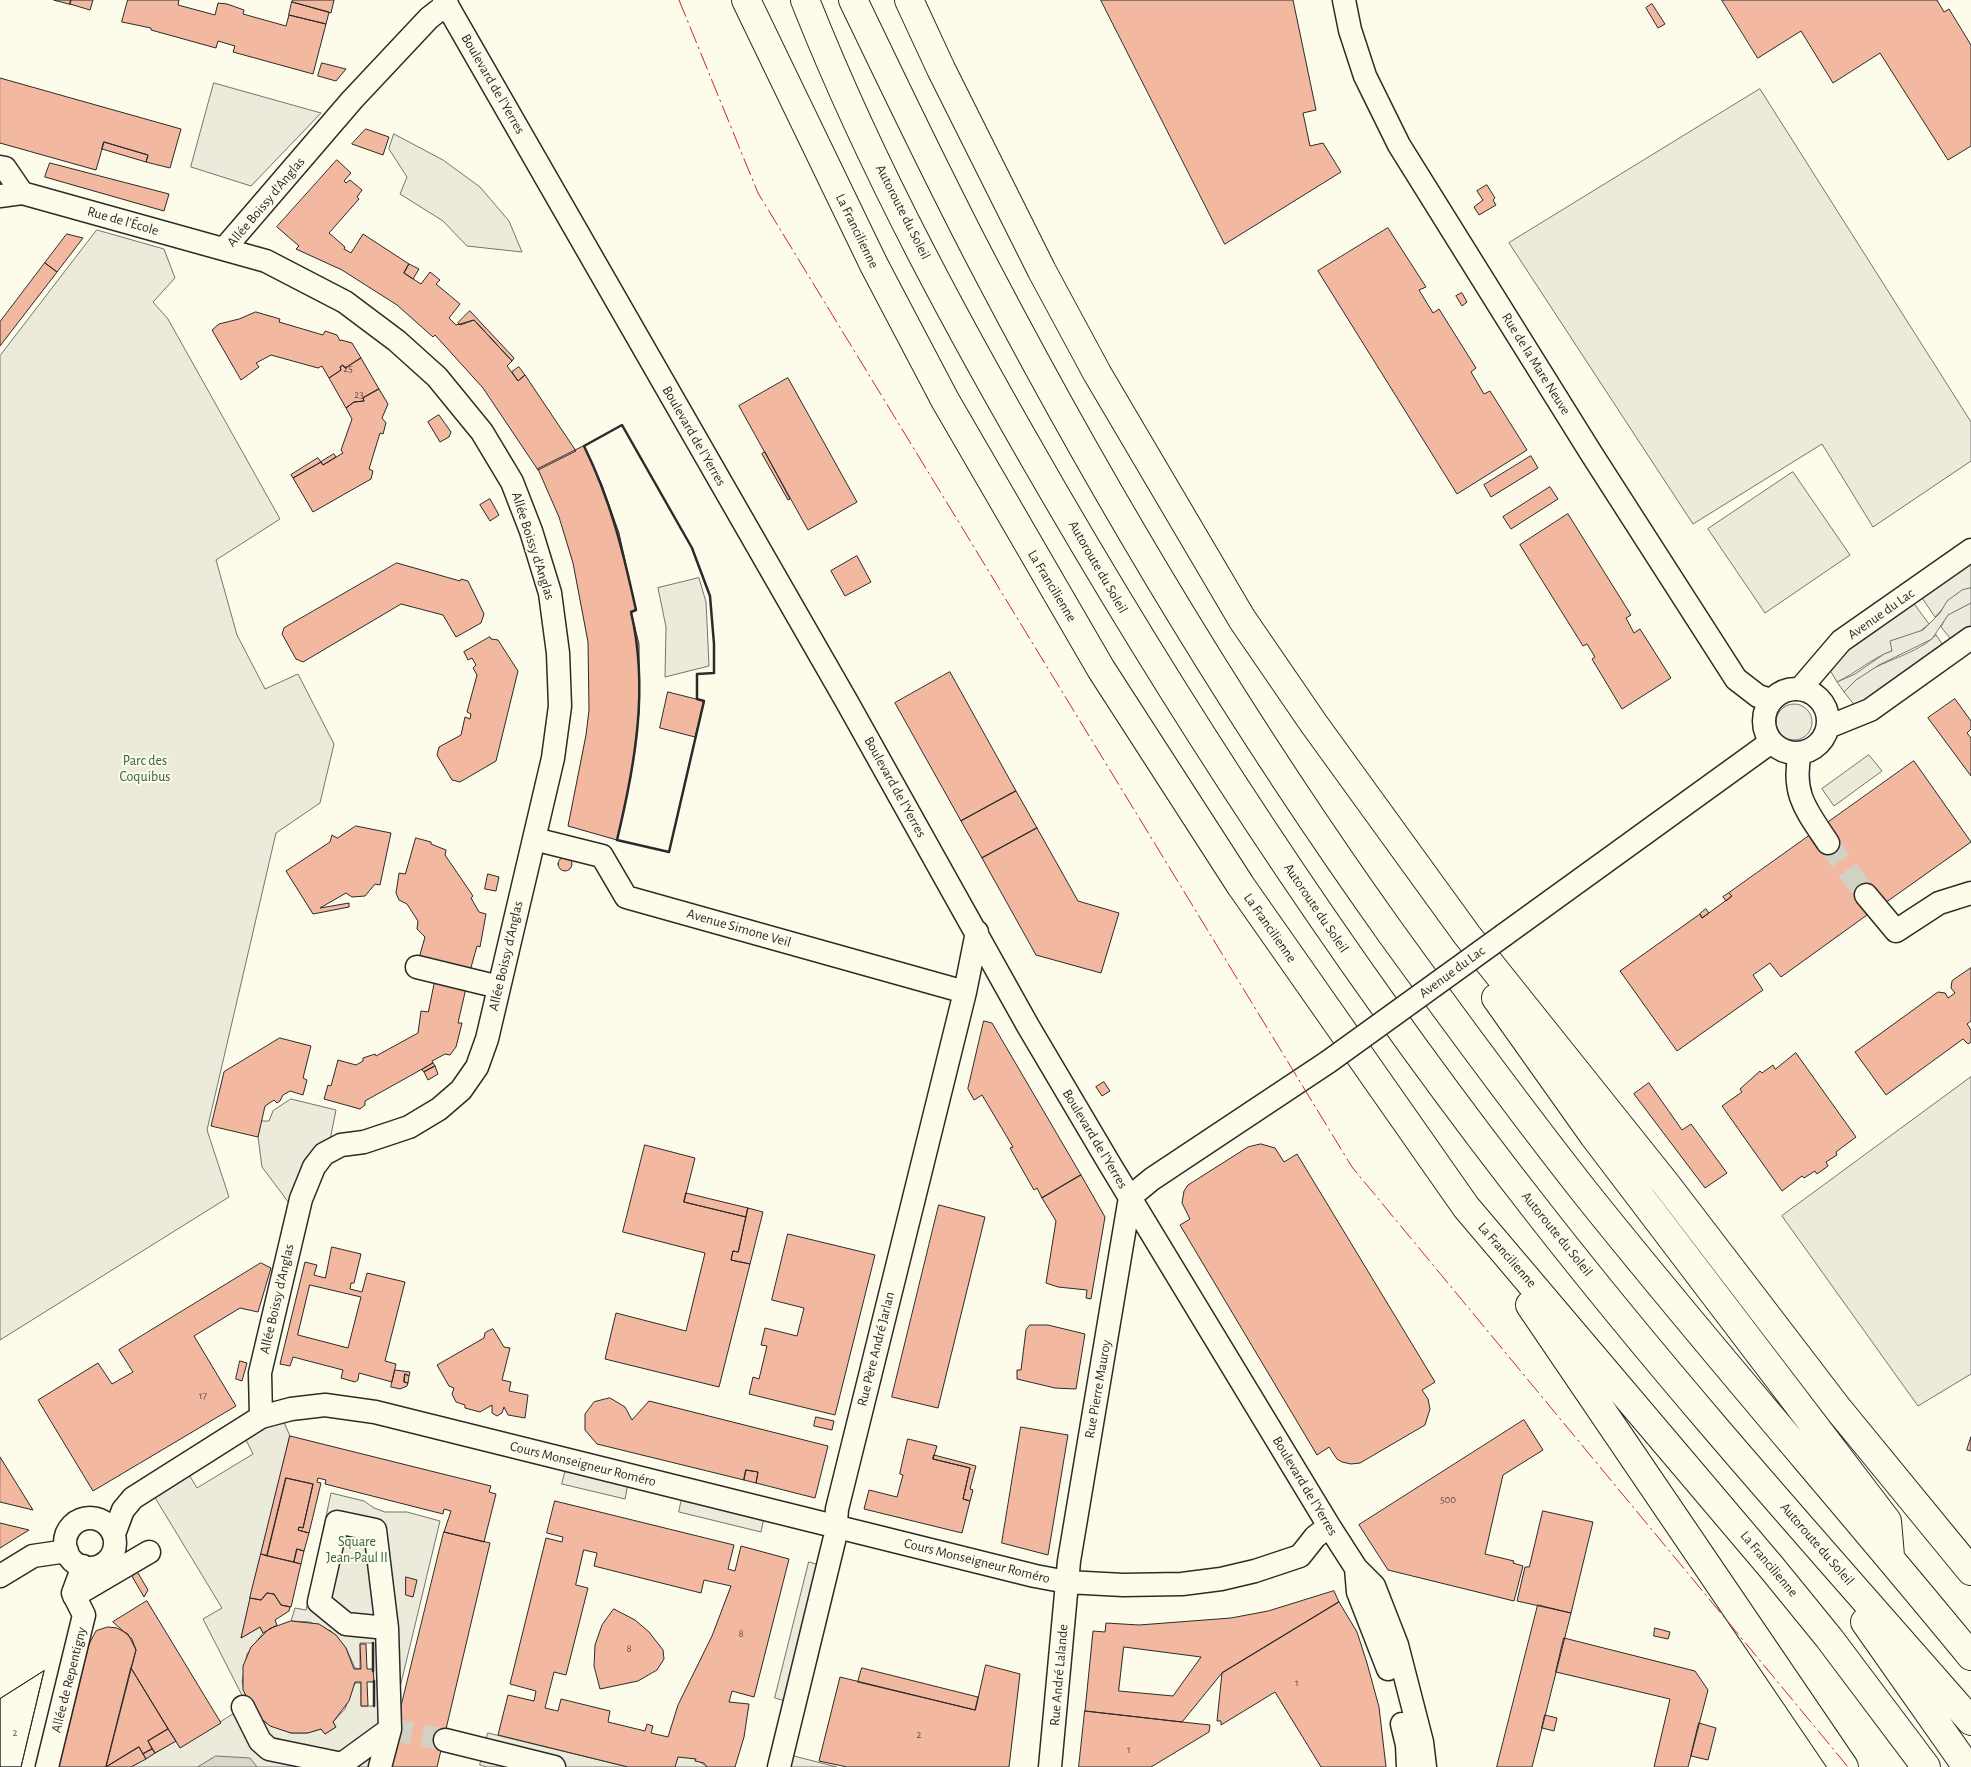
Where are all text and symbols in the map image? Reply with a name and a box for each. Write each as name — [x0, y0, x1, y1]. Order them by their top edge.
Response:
street label: Boulevard de l'Yerres — [457, 31, 529, 137]
street label: Allée Boissy d'Anglas — [223, 154, 309, 250]
street label: Autoroute du Soleil — [872, 162, 934, 262]
street label: La Francilienne — [832, 191, 882, 271]
street label: Rue de l'École — [85, 203, 161, 239]
street label: Rue de la Mare Neuve — [1498, 310, 1574, 418]
house number: 25 — [343, 362, 353, 376]
street label: Boulevard de l'Yerres — [658, 383, 730, 489]
house number: 23 — [354, 388, 364, 402]
street label: Allée Boissy d'Anglas — [508, 490, 558, 602]
street label: Autoroute du Soleil — [1065, 518, 1131, 616]
street label: La Francilienne — [1024, 547, 1080, 625]
street label: Avenue du Lac — [1844, 585, 1918, 643]
street label: Boulevard de l'Yerres — [860, 734, 930, 840]
park label: Parc des Coquibus — [119, 753, 171, 786]
street label: Autoroute du Soleil — [1280, 860, 1352, 956]
street label: La Francilienne — [1240, 890, 1300, 966]
street label: Allée Boissy d'Anglas — [485, 899, 527, 1013]
street label: Avenue Simone Veil — [685, 905, 793, 951]
street label: Avenue du Lac — [1416, 942, 1488, 1002]
street label: Boulevard de l'Yerres — [1059, 1086, 1131, 1192]
street label: Autoroute du Soleil — [1518, 1188, 1596, 1280]
street label: La Francilienne — [1474, 1219, 1540, 1291]
street label: Allée Boissy d'Anglas — [256, 1242, 298, 1356]
street label: Rue Père André Jarlan — [854, 1290, 898, 1408]
street label: Rue Pierre Mauroy — [1081, 1338, 1115, 1440]
house number: 17 — [199, 1389, 207, 1403]
street label: Boulevard de l'Yerres — [1269, 1433, 1341, 1539]
street label: Cours Monseigneur Roméro — [508, 1438, 658, 1490]
house number: 500 — [1440, 1493, 1456, 1507]
street label: Autoroute du Soleil — [1776, 1499, 1858, 1589]
street label: La Francilienne — [1737, 1528, 1801, 1600]
park label: Square Jean-Paul II — [326, 1534, 388, 1566]
street label: Cours Monseigneur Roméro — [902, 1535, 1052, 1587]
street label: Rue André Lalande — [1046, 1623, 1072, 1727]
street label: Allée de Repentigny — [48, 1625, 90, 1735]
house number: 8 — [738, 1627, 744, 1641]
house number: 8 — [626, 1642, 632, 1656]
house number: 1 — [1295, 1676, 1299, 1690]
house number: 2 — [12, 1726, 18, 1740]
house number: 2 — [916, 1728, 922, 1742]
house number: 1 — [1127, 1743, 1131, 1757]

